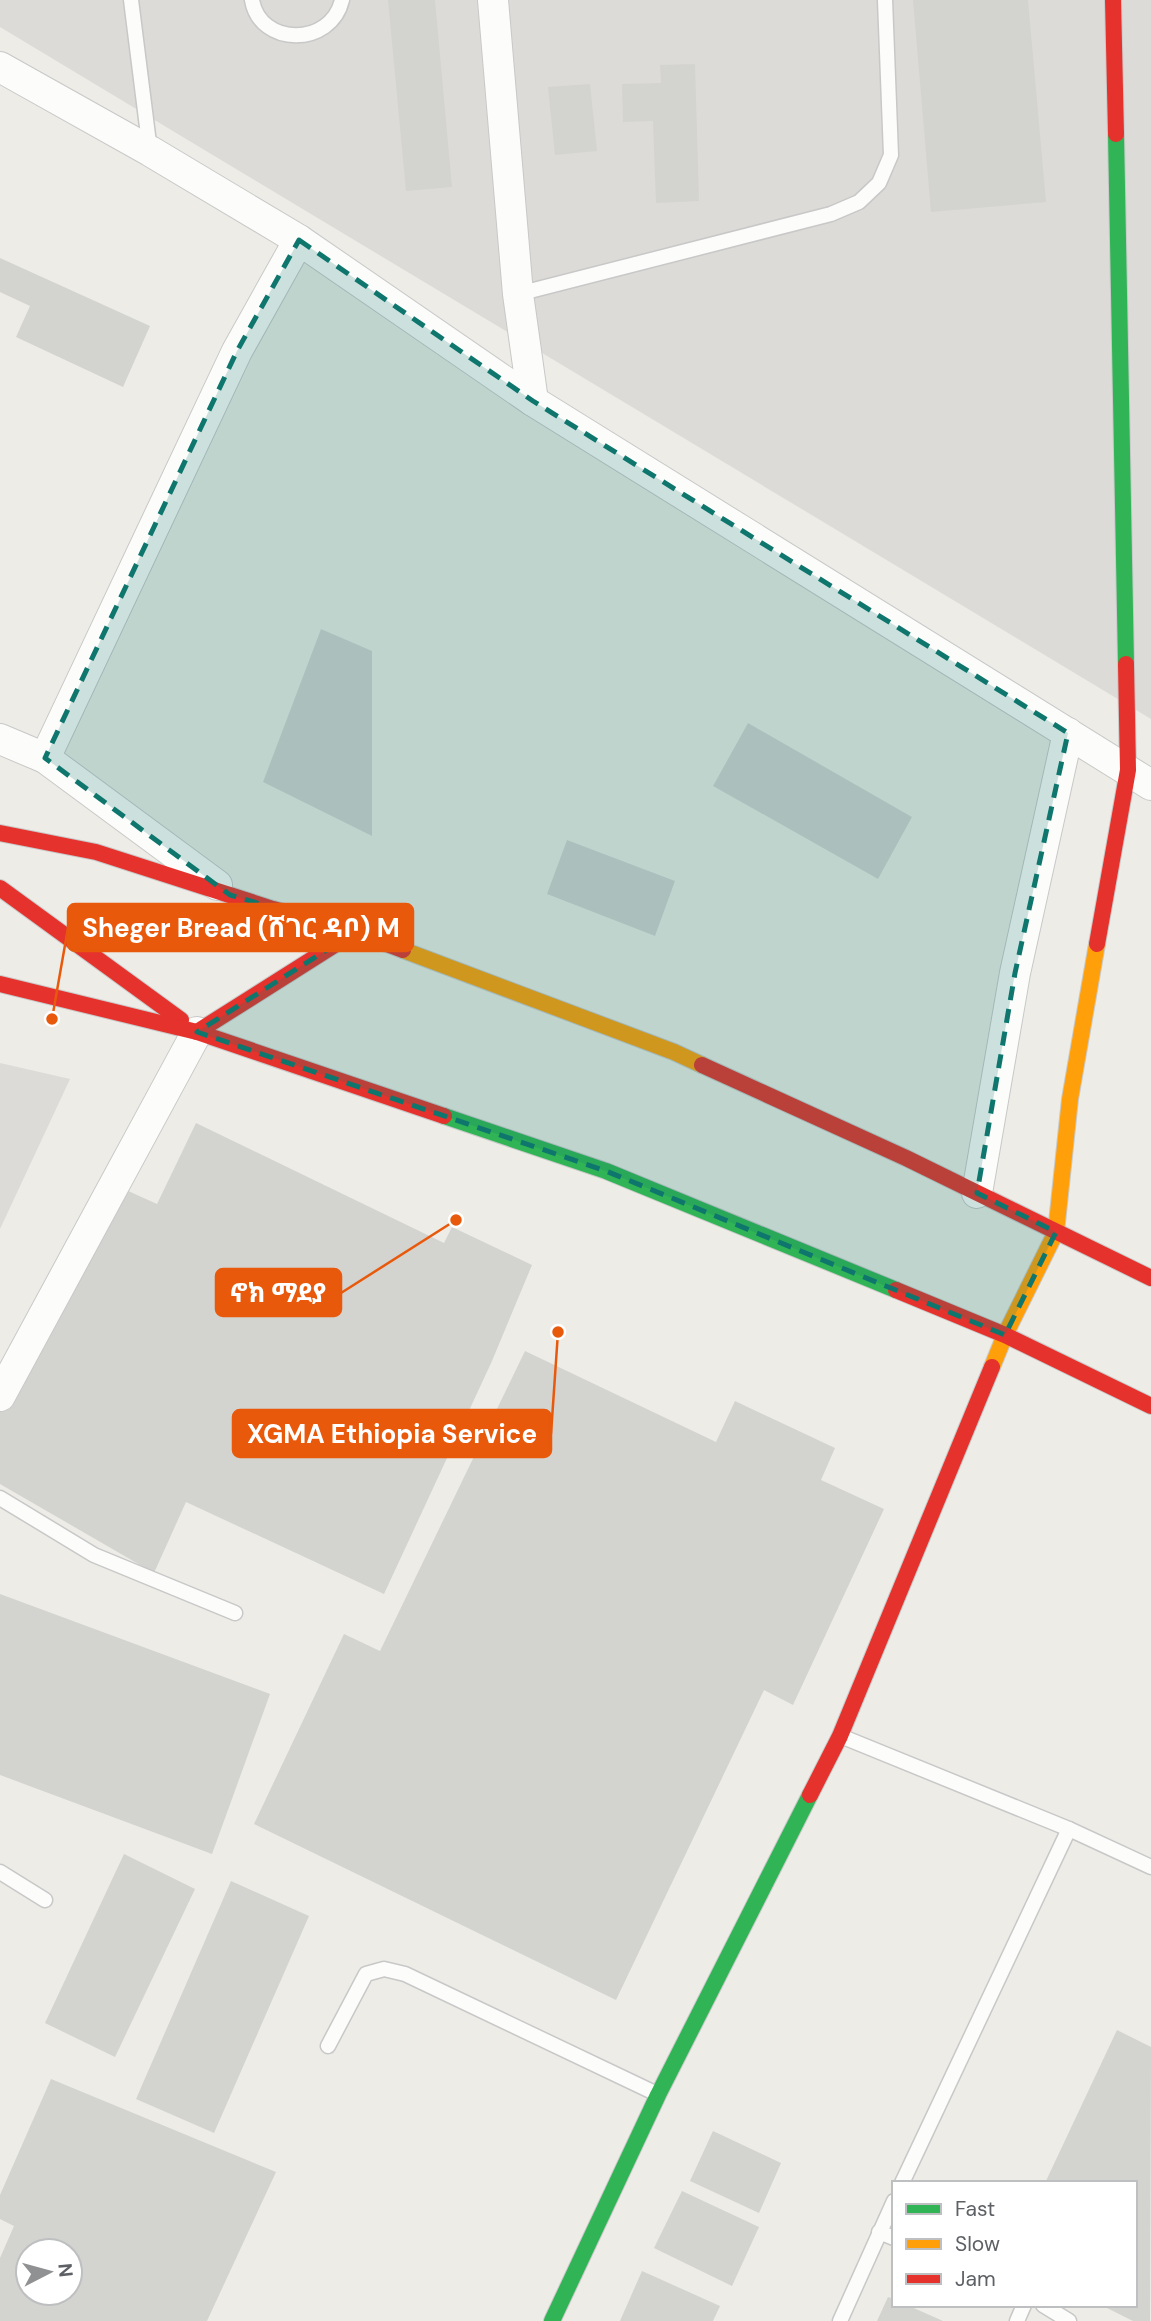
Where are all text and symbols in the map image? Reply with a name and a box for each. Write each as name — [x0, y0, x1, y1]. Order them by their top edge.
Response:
callout: Sheger Bread (ሸገር ዳቦ) M — [68, 904, 413, 951]
text: Sheger Bread (ሸገር ዳቦ) M — [82, 911, 400, 945]
callout: ኖክ ማደያ — [216, 1269, 341, 1316]
text: ኖክ ማደያ — [230, 1276, 326, 1310]
callout: XGMA Ethiopia Service — [233, 1410, 551, 1457]
text: XGMA Ethiopia Service — [247, 1417, 537, 1451]
legend — [892, 2181, 1137, 2307]
text: Fast — [955, 2195, 995, 2223]
text: Slow — [955, 2230, 1000, 2258]
north arrow — [14, 2237, 84, 2307]
text: N — [52, 2262, 79, 2278]
text: Jam — [955, 2265, 996, 2293]

